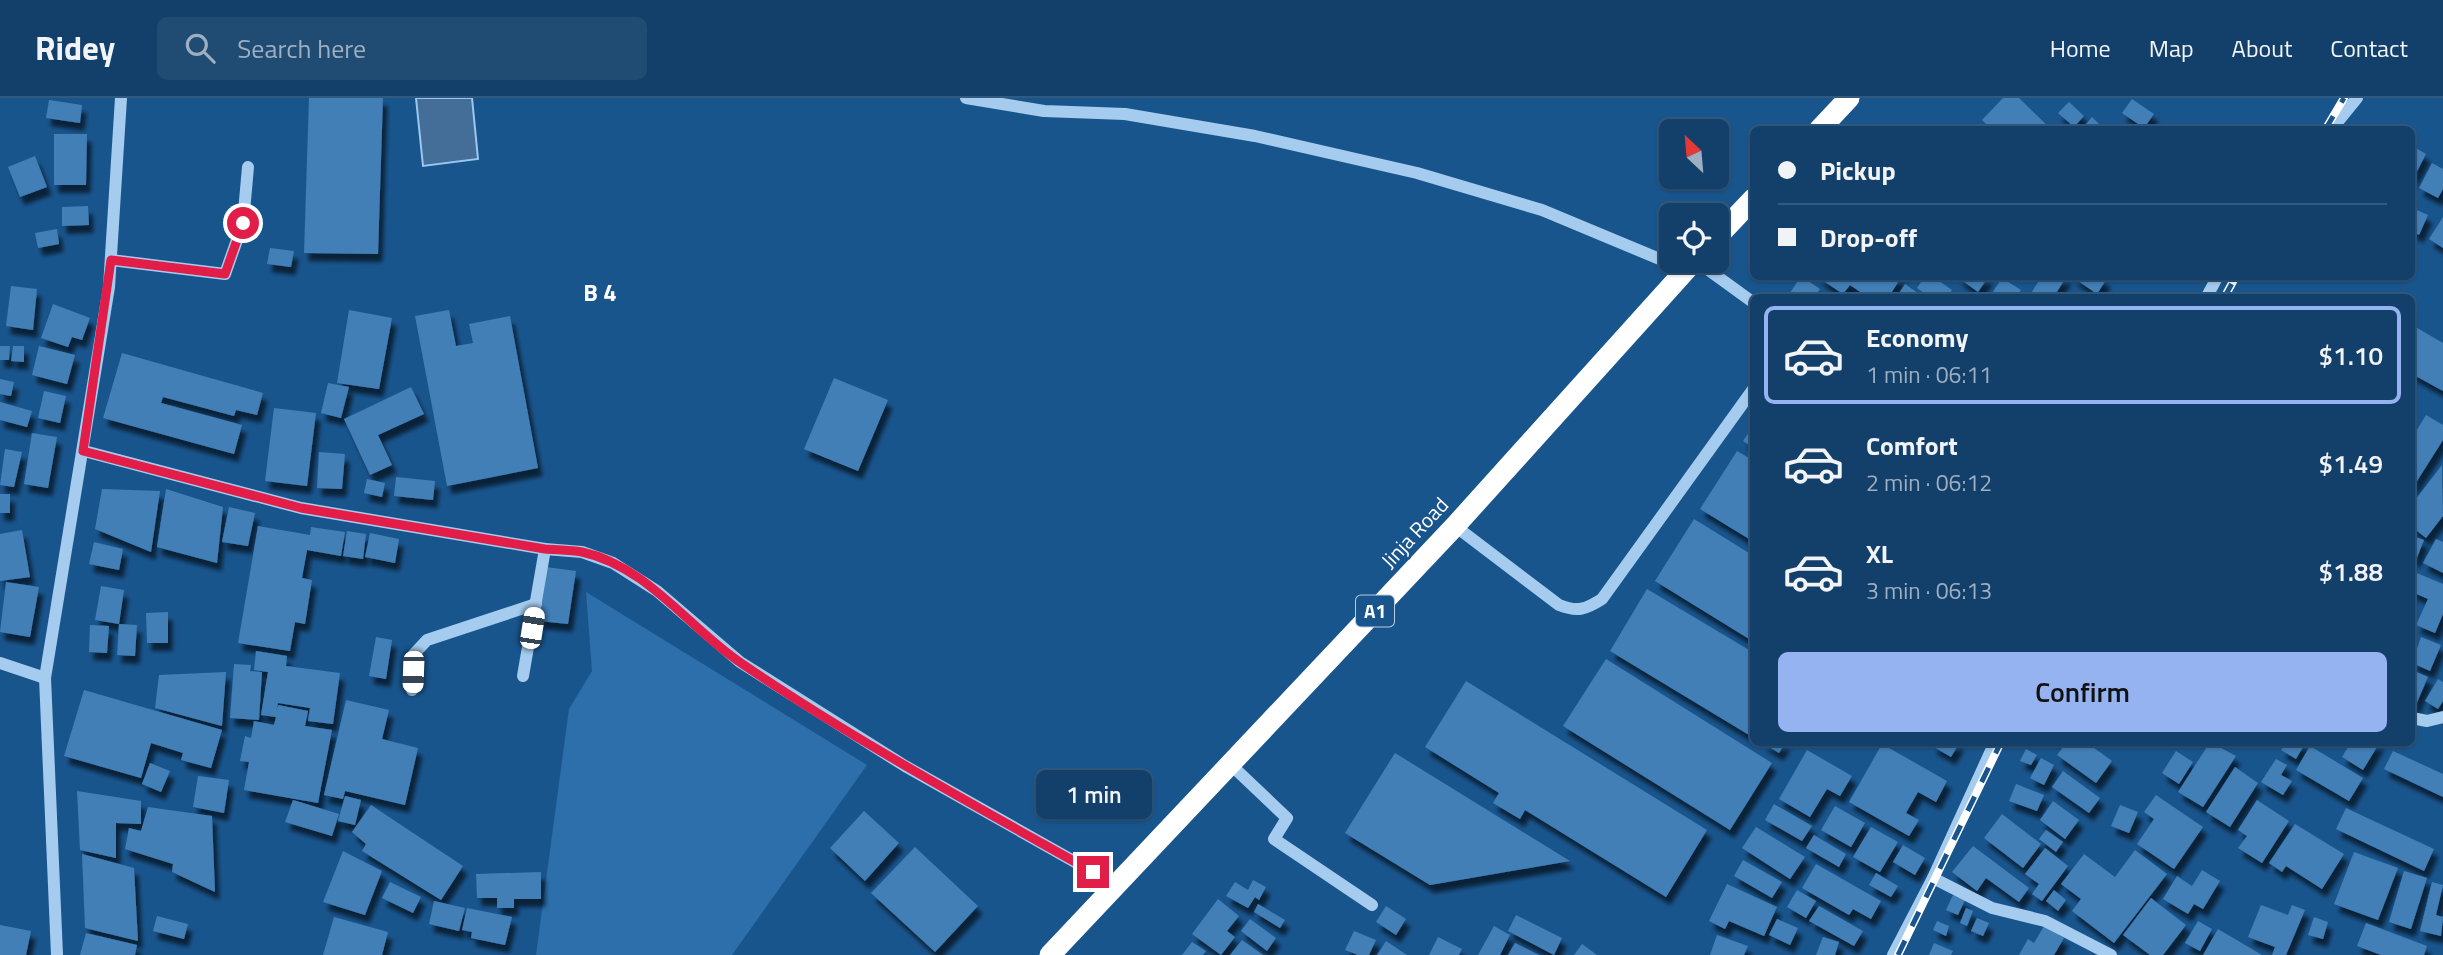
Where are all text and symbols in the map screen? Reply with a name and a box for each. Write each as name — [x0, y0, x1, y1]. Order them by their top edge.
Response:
search box — [157, 17, 647, 80]
text: Ridey — [35, 23, 115, 73]
icon: search — [181, 29, 219, 67]
text: Search here — [237, 29, 366, 68]
text: Home — [2050, 30, 2111, 66]
text: Map — [2149, 30, 2194, 66]
text: About — [2232, 30, 2292, 66]
text: Contact — [2330, 30, 2408, 66]
north arrow — [1659, 119, 1729, 189]
map controls — [1659, 119, 1729, 273]
text: Pickup — [1820, 151, 1896, 190]
button: locate — [1659, 203, 1729, 273]
route start — [227, 207, 259, 239]
text: Drop-off — [1820, 218, 1917, 257]
district label: B 4 — [583, 274, 617, 310]
text: Economy — [1866, 318, 1968, 357]
icon: car — [1782, 324, 1845, 387]
text: $1.10 — [2319, 336, 2383, 375]
text: 1 min · 06:11 — [1866, 357, 1992, 392]
text: Comfort — [1866, 426, 1958, 465]
icon: car — [1782, 432, 1845, 495]
text: $1.49 — [2319, 444, 2383, 483]
text: 2 min · 06:12 — [1866, 465, 1992, 500]
street label: Jinja Road — [1373, 490, 1456, 575]
text: XL — [1866, 534, 1893, 573]
icon: car — [1782, 540, 1845, 603]
text: $1.88 — [2319, 552, 2383, 591]
text: 3 min · 06:13 — [1866, 573, 1992, 608]
road number: A1 — [1356, 596, 1394, 626]
car — [519, 606, 546, 650]
car — [402, 651, 425, 693]
button: Confirm — [1778, 652, 2387, 732]
callout: 1 min — [1035, 770, 1151, 820]
text: 1 min — [1066, 777, 1122, 812]
route end — [1077, 856, 1109, 888]

